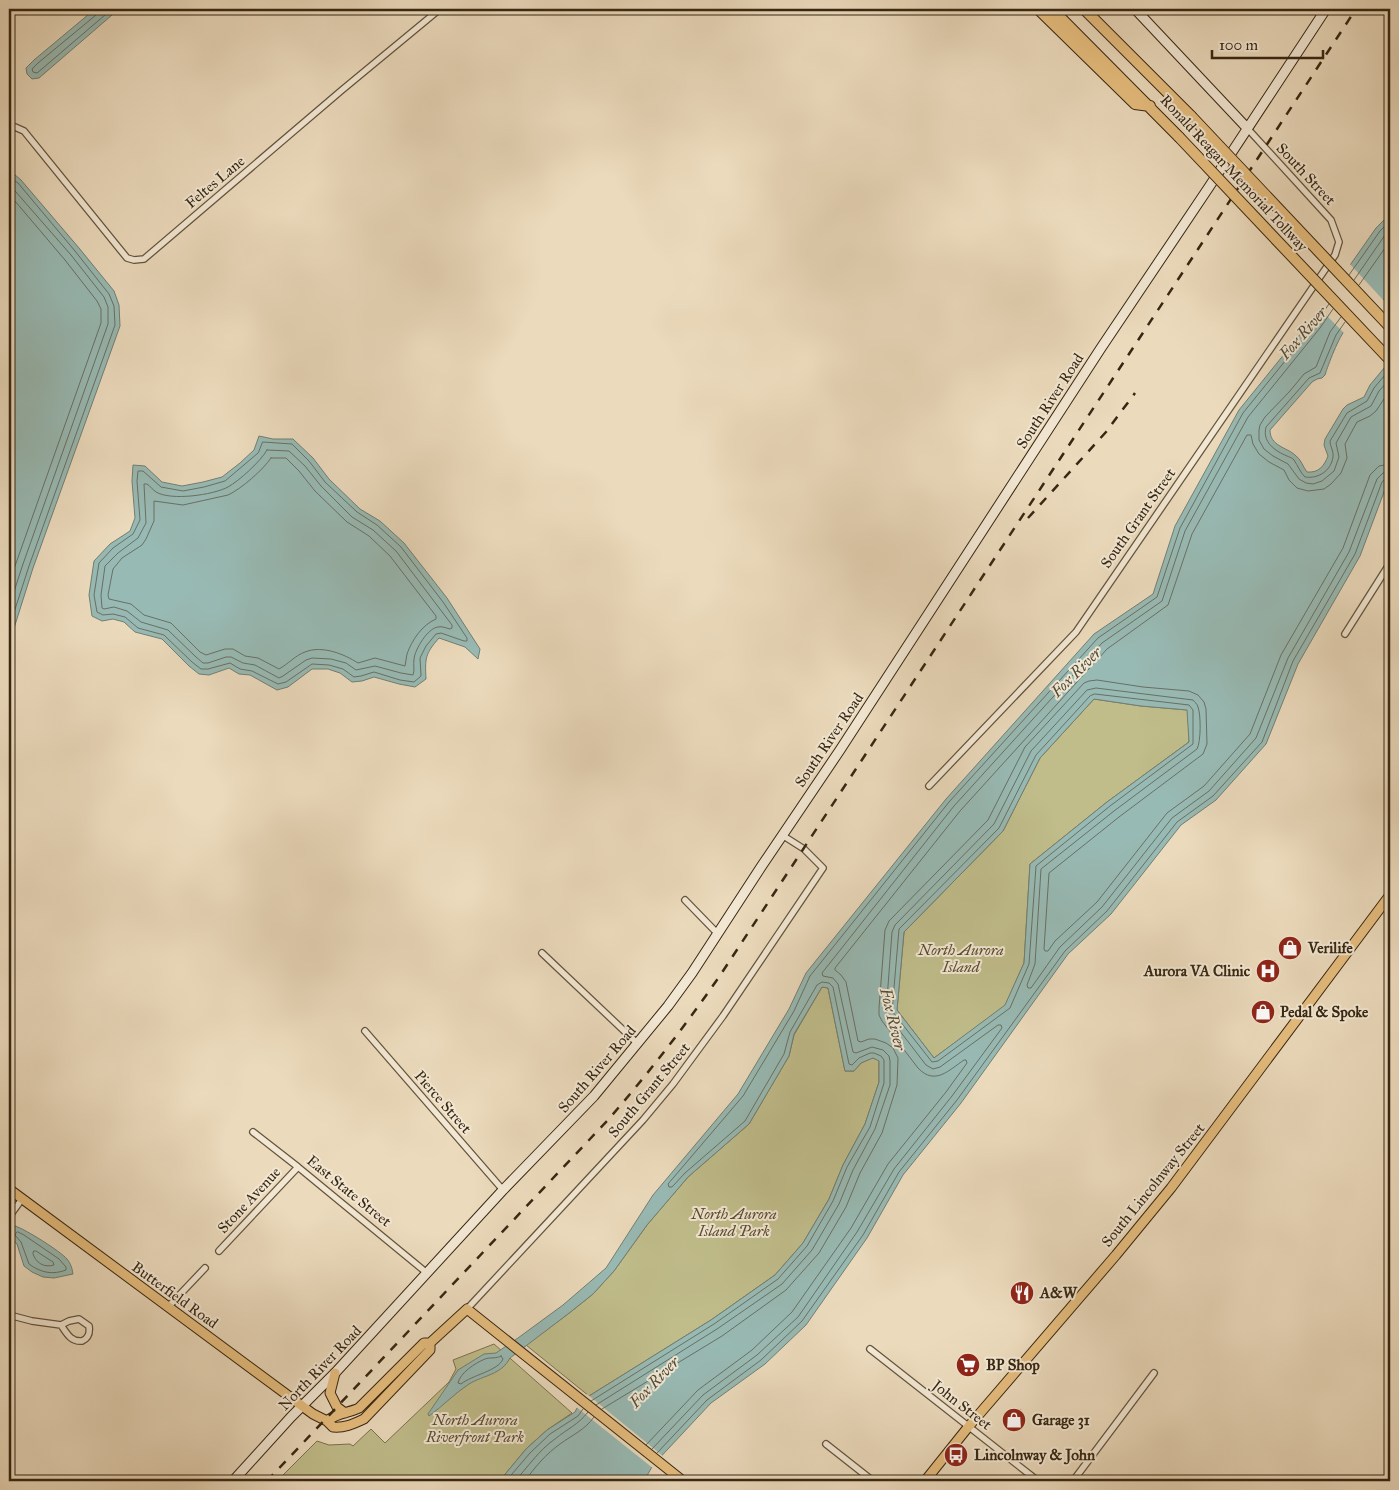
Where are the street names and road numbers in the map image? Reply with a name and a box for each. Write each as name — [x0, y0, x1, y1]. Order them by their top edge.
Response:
street label: Ronald Reagan Memorial Tollway — [1157, 91, 1312, 256]
street label: South Street — [1273, 139, 1340, 209]
street label: Feltes Lane — [182, 152, 248, 212]
street label: South River Road — [1013, 350, 1088, 452]
street label: South Grant Street — [1097, 464, 1180, 571]
street label: South River Road — [791, 689, 867, 791]
street label: South River Road — [554, 1021, 640, 1116]
street label: South Grant Street — [604, 1039, 694, 1141]
street label: Pierce Street — [411, 1067, 476, 1138]
street label: South Lincolnway Street — [1098, 1119, 1209, 1250]
street label: East State Street — [303, 1151, 395, 1231]
street label: Stone Avenue — [214, 1163, 284, 1237]
street label: Butterfield Road — [128, 1258, 222, 1333]
street label: North River Road — [275, 1321, 365, 1414]
street label: John Street — [927, 1375, 996, 1435]

